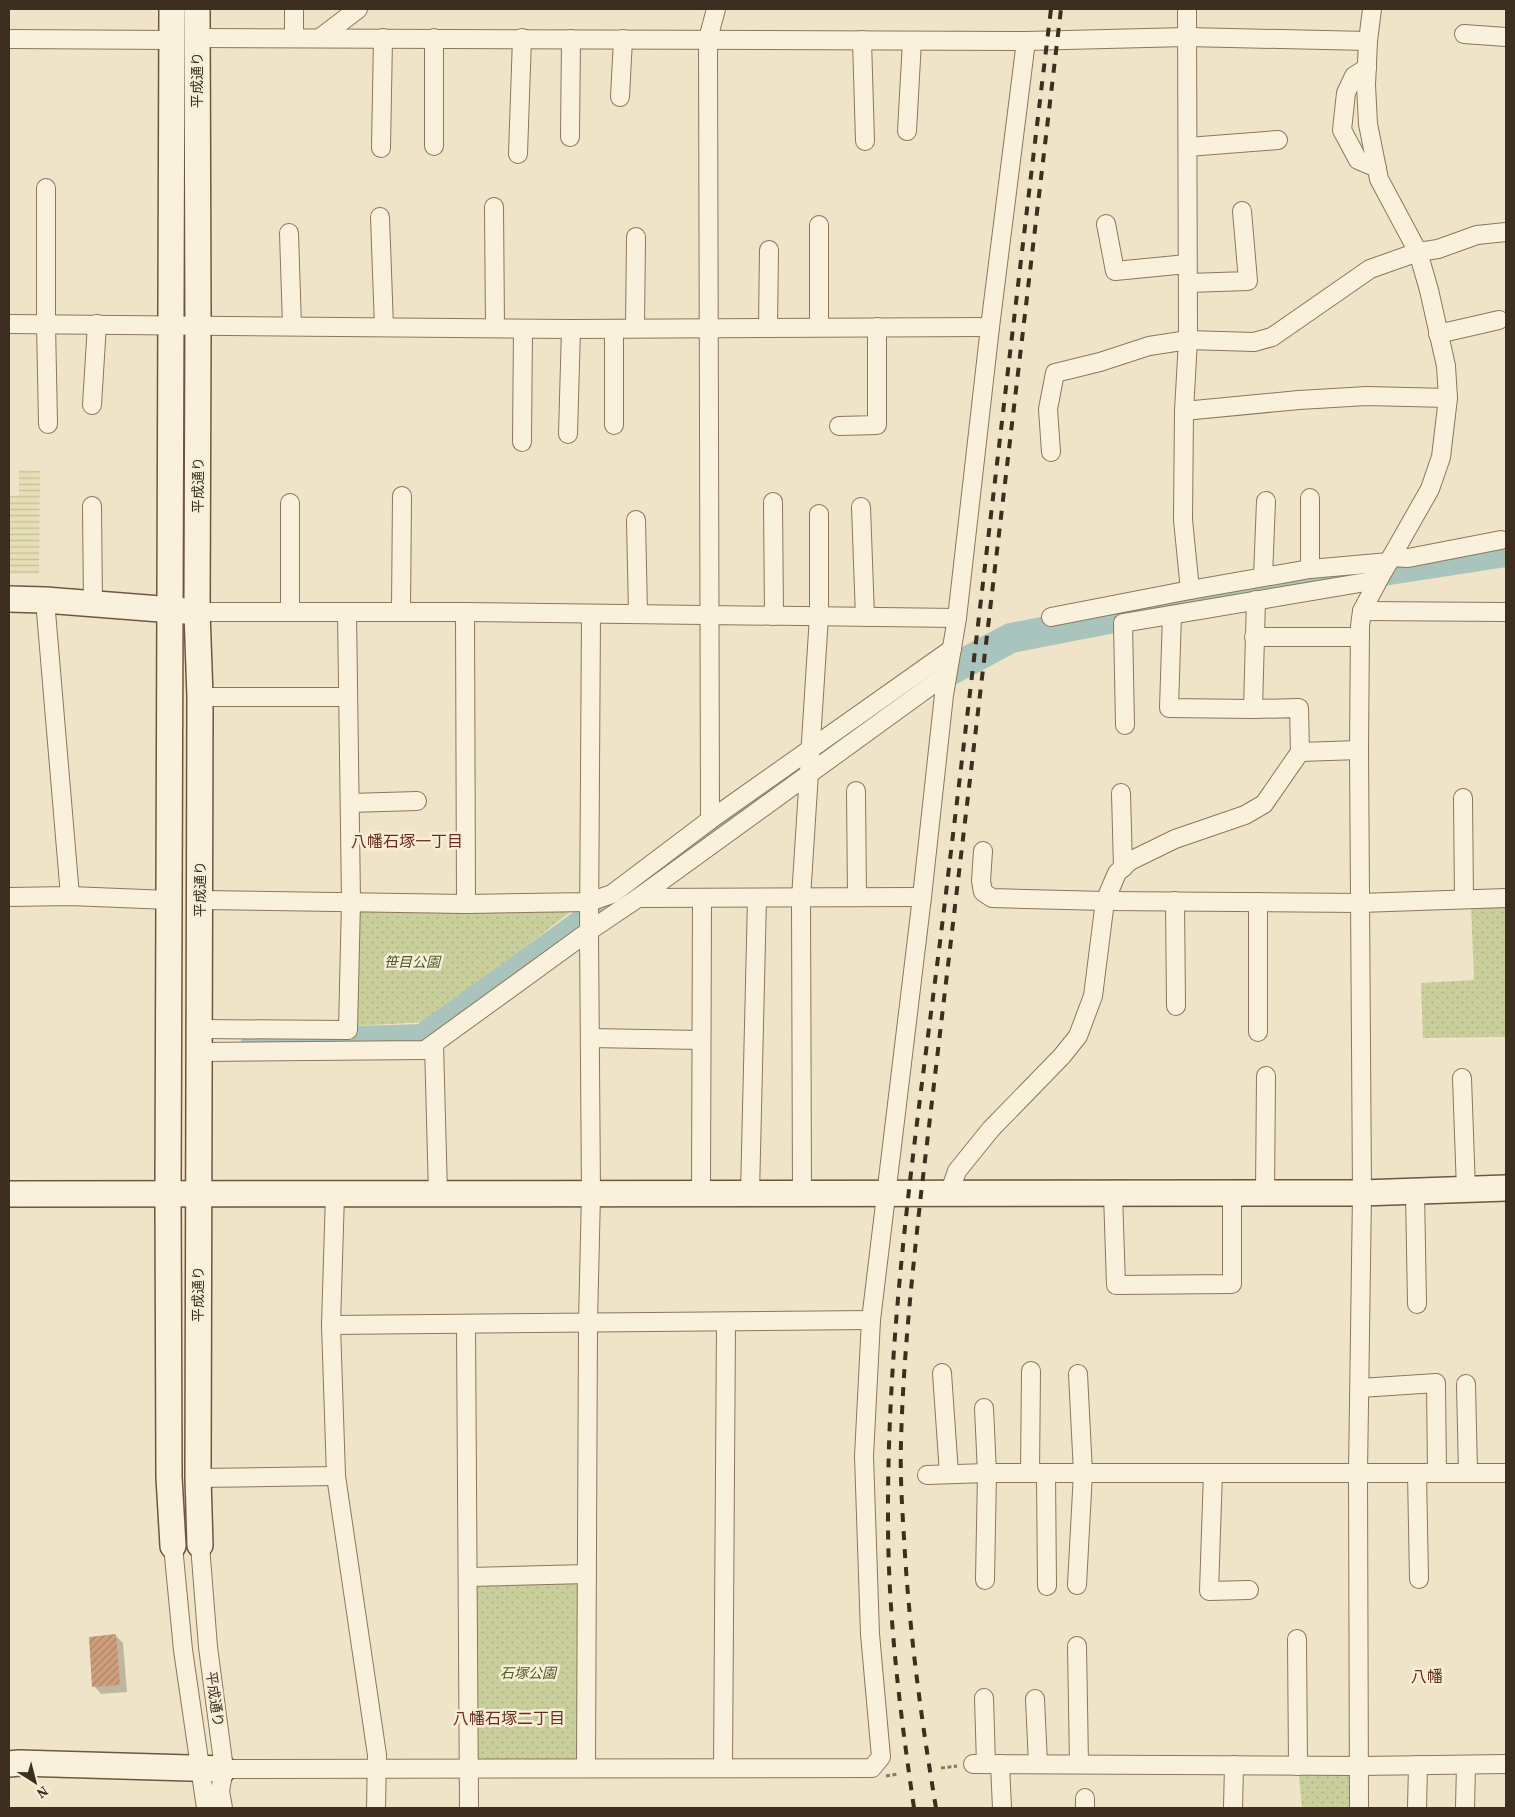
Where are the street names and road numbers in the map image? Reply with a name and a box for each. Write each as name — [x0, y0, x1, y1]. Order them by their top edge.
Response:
street label: 平成通り — [187, 52, 207, 108]
street label: 平成通り — [188, 457, 208, 513]
street label: 平成通り — [190, 861, 210, 917]
street label: 平成通り — [188, 1266, 208, 1322]
street label: 平成通り — [201, 1670, 229, 1728]

